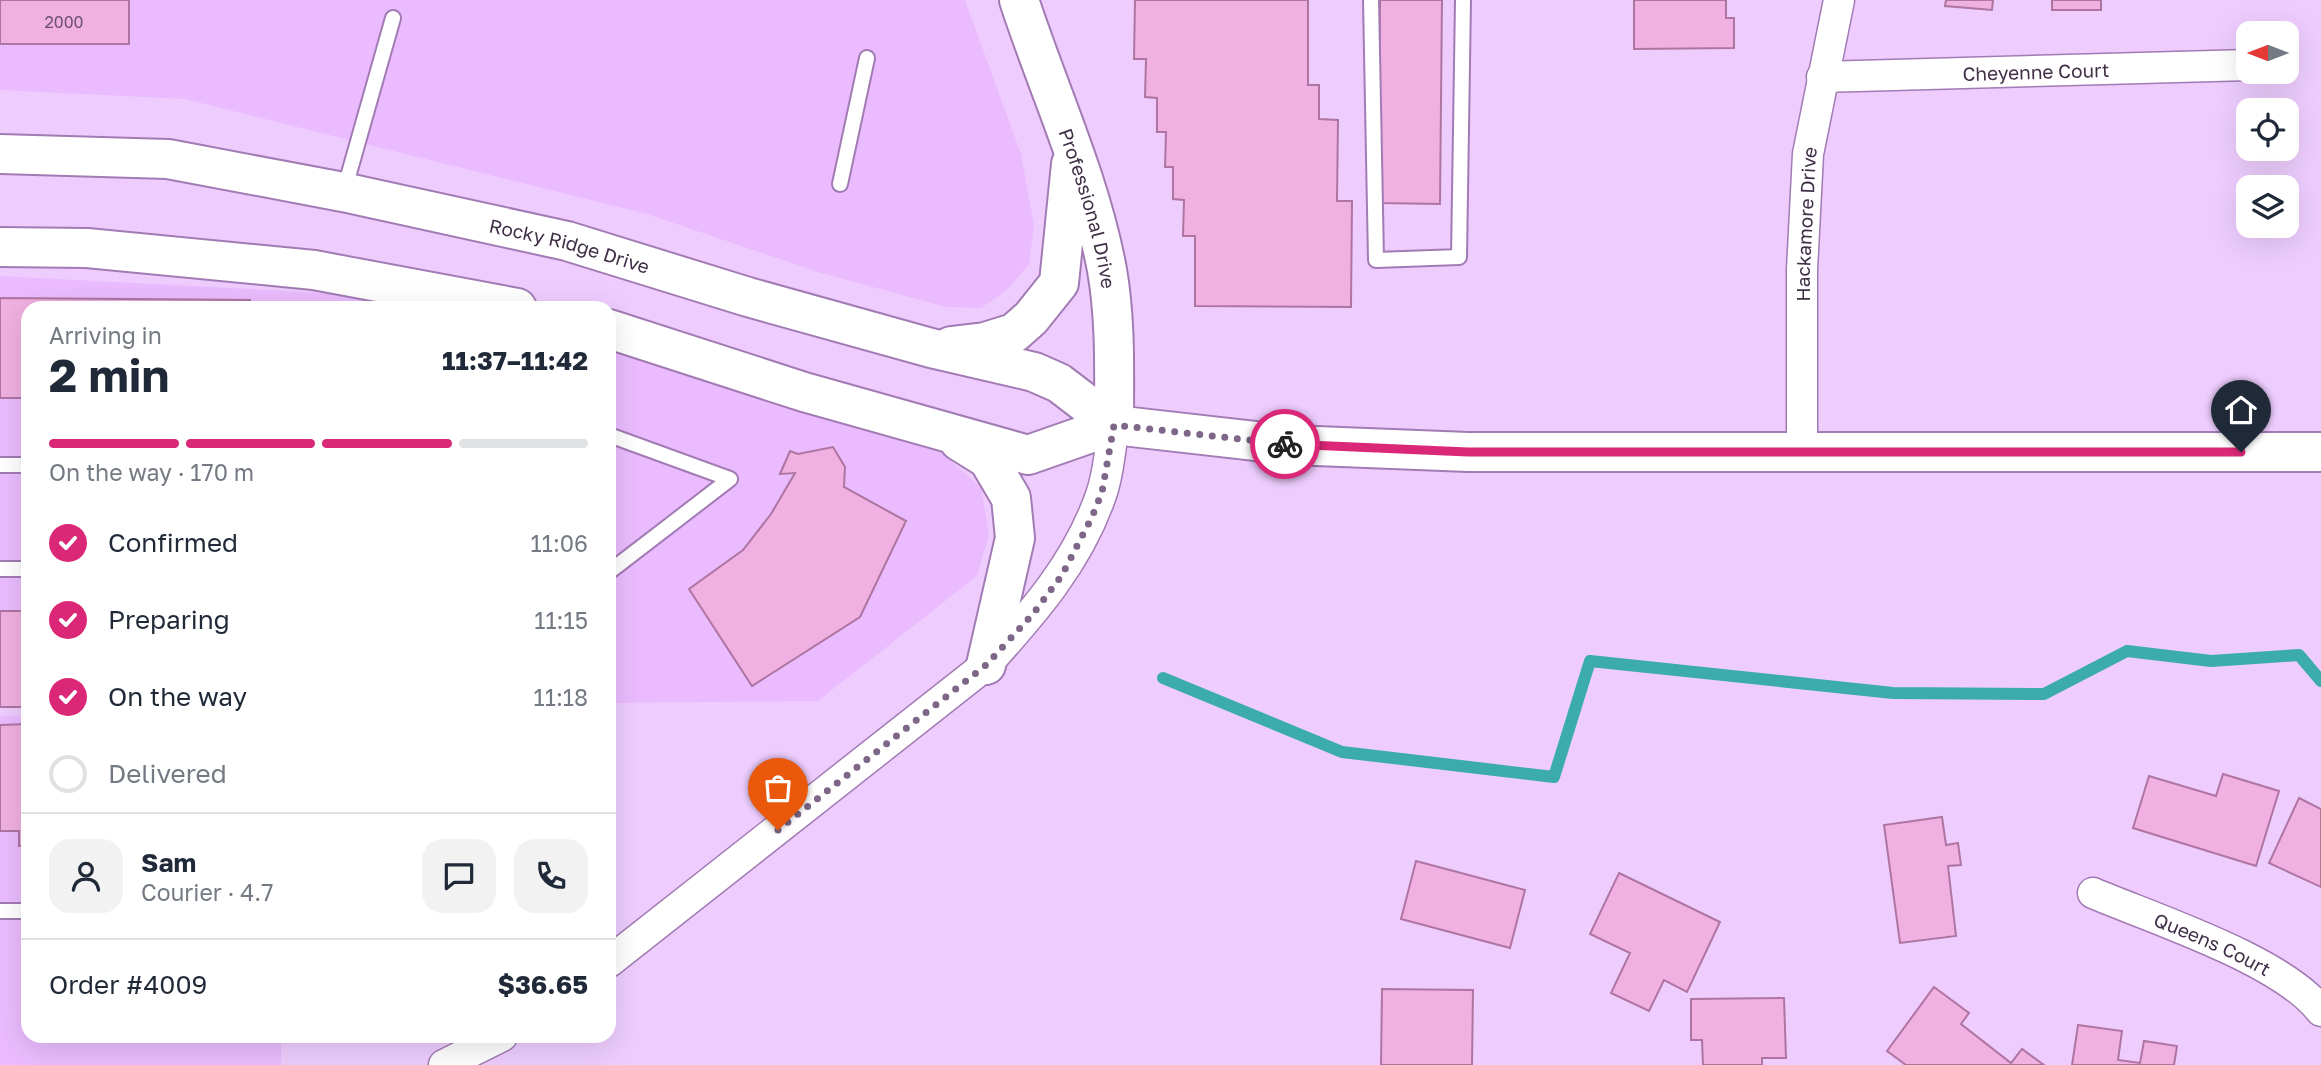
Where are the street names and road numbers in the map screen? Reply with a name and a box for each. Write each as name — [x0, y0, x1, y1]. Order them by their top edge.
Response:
street label: Cheyenne Court — [1962, 57, 2110, 85]
street label: Professional Drive — [1055, 125, 1121, 290]
street label: Hackamore Drive — [1791, 144, 1821, 302]
street label: Rocky Ridge Drive — [487, 213, 653, 277]
street label: Queens Court — [2151, 907, 2275, 980]

